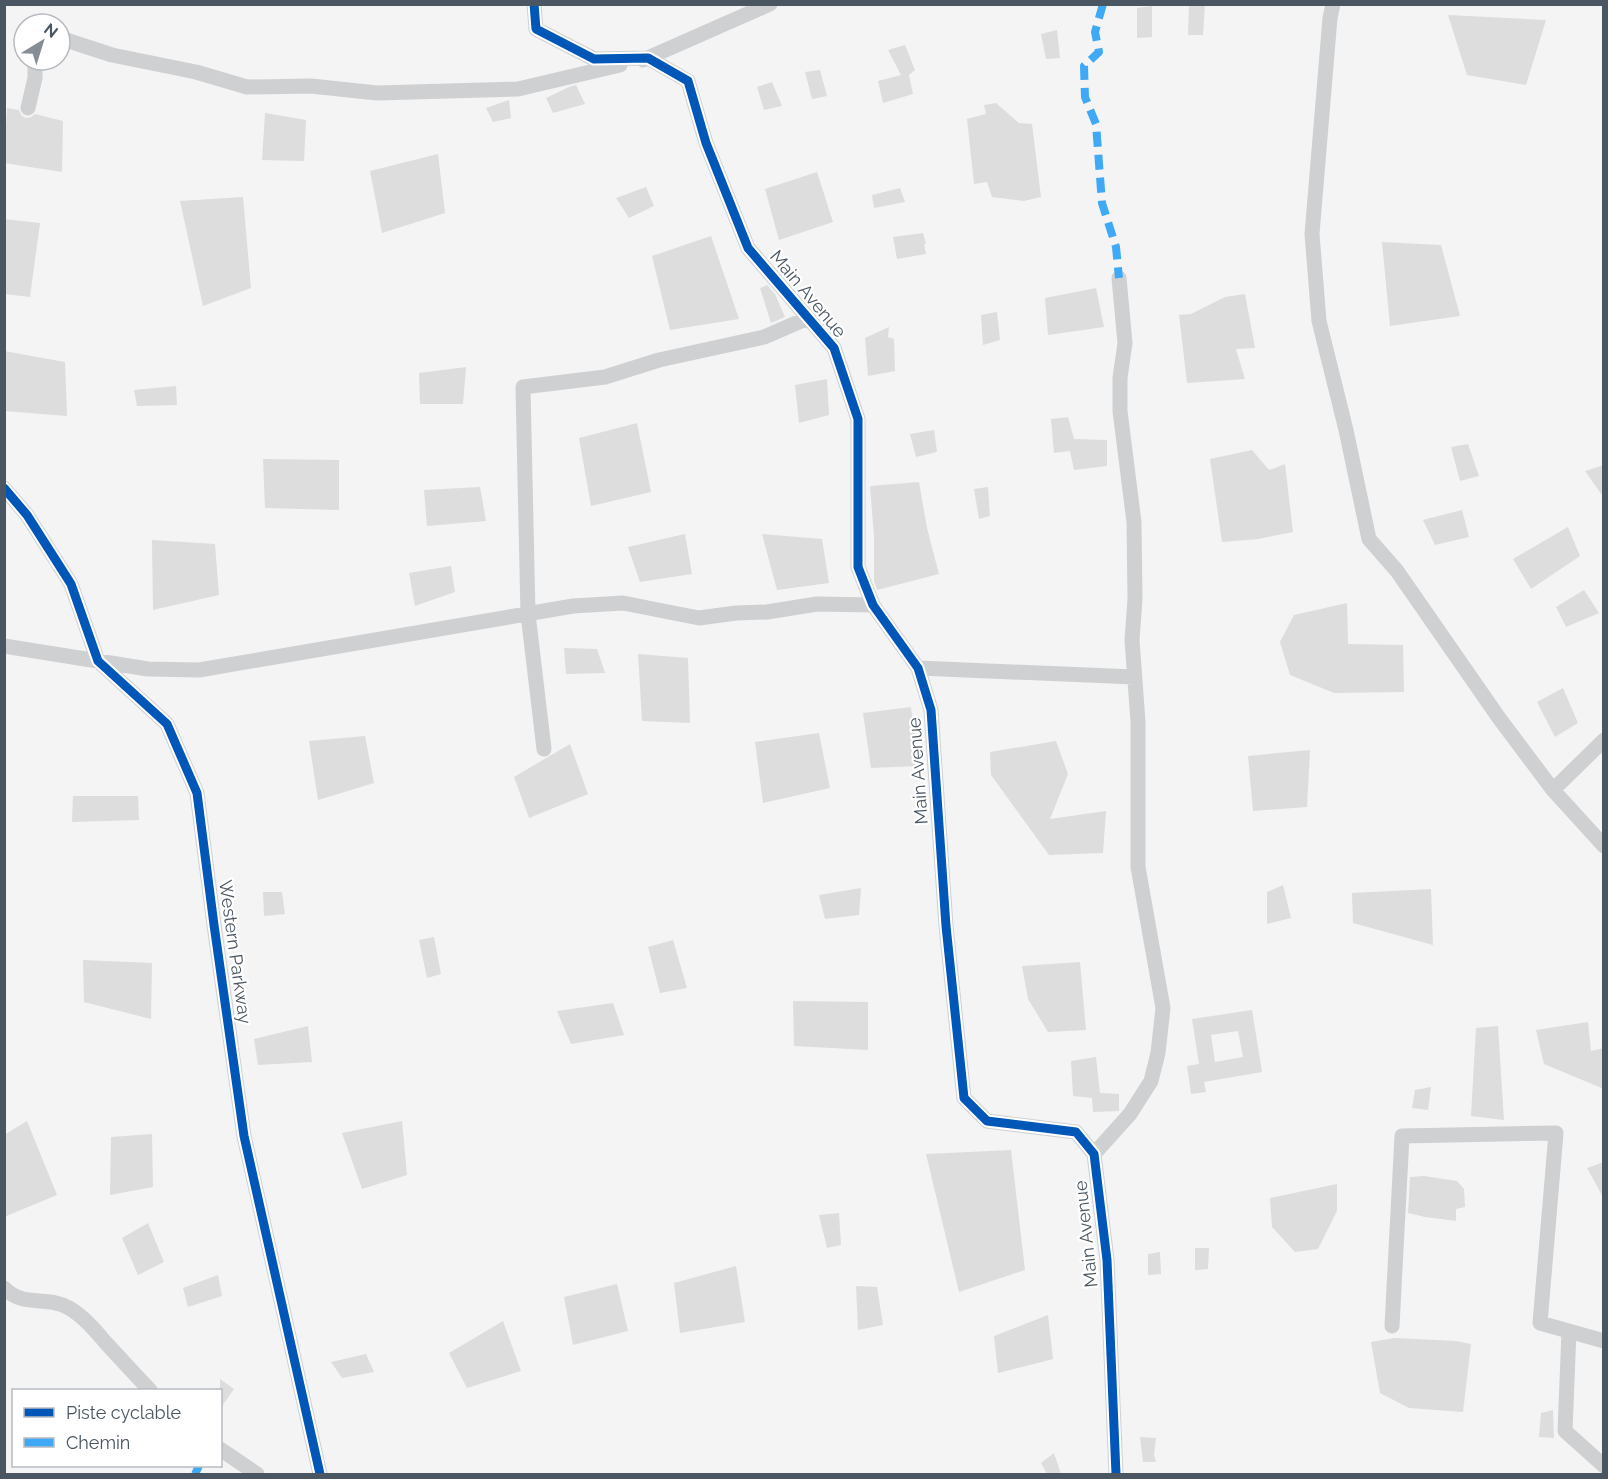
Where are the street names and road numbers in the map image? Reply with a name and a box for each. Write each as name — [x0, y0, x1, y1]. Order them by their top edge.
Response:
street label: Main Avenue — [766, 246, 851, 342]
street label: Main Avenue — [903, 716, 932, 825]
street label: Western Parkway — [215, 879, 256, 1026]
street label: Main Avenue — [1069, 1179, 1102, 1288]

